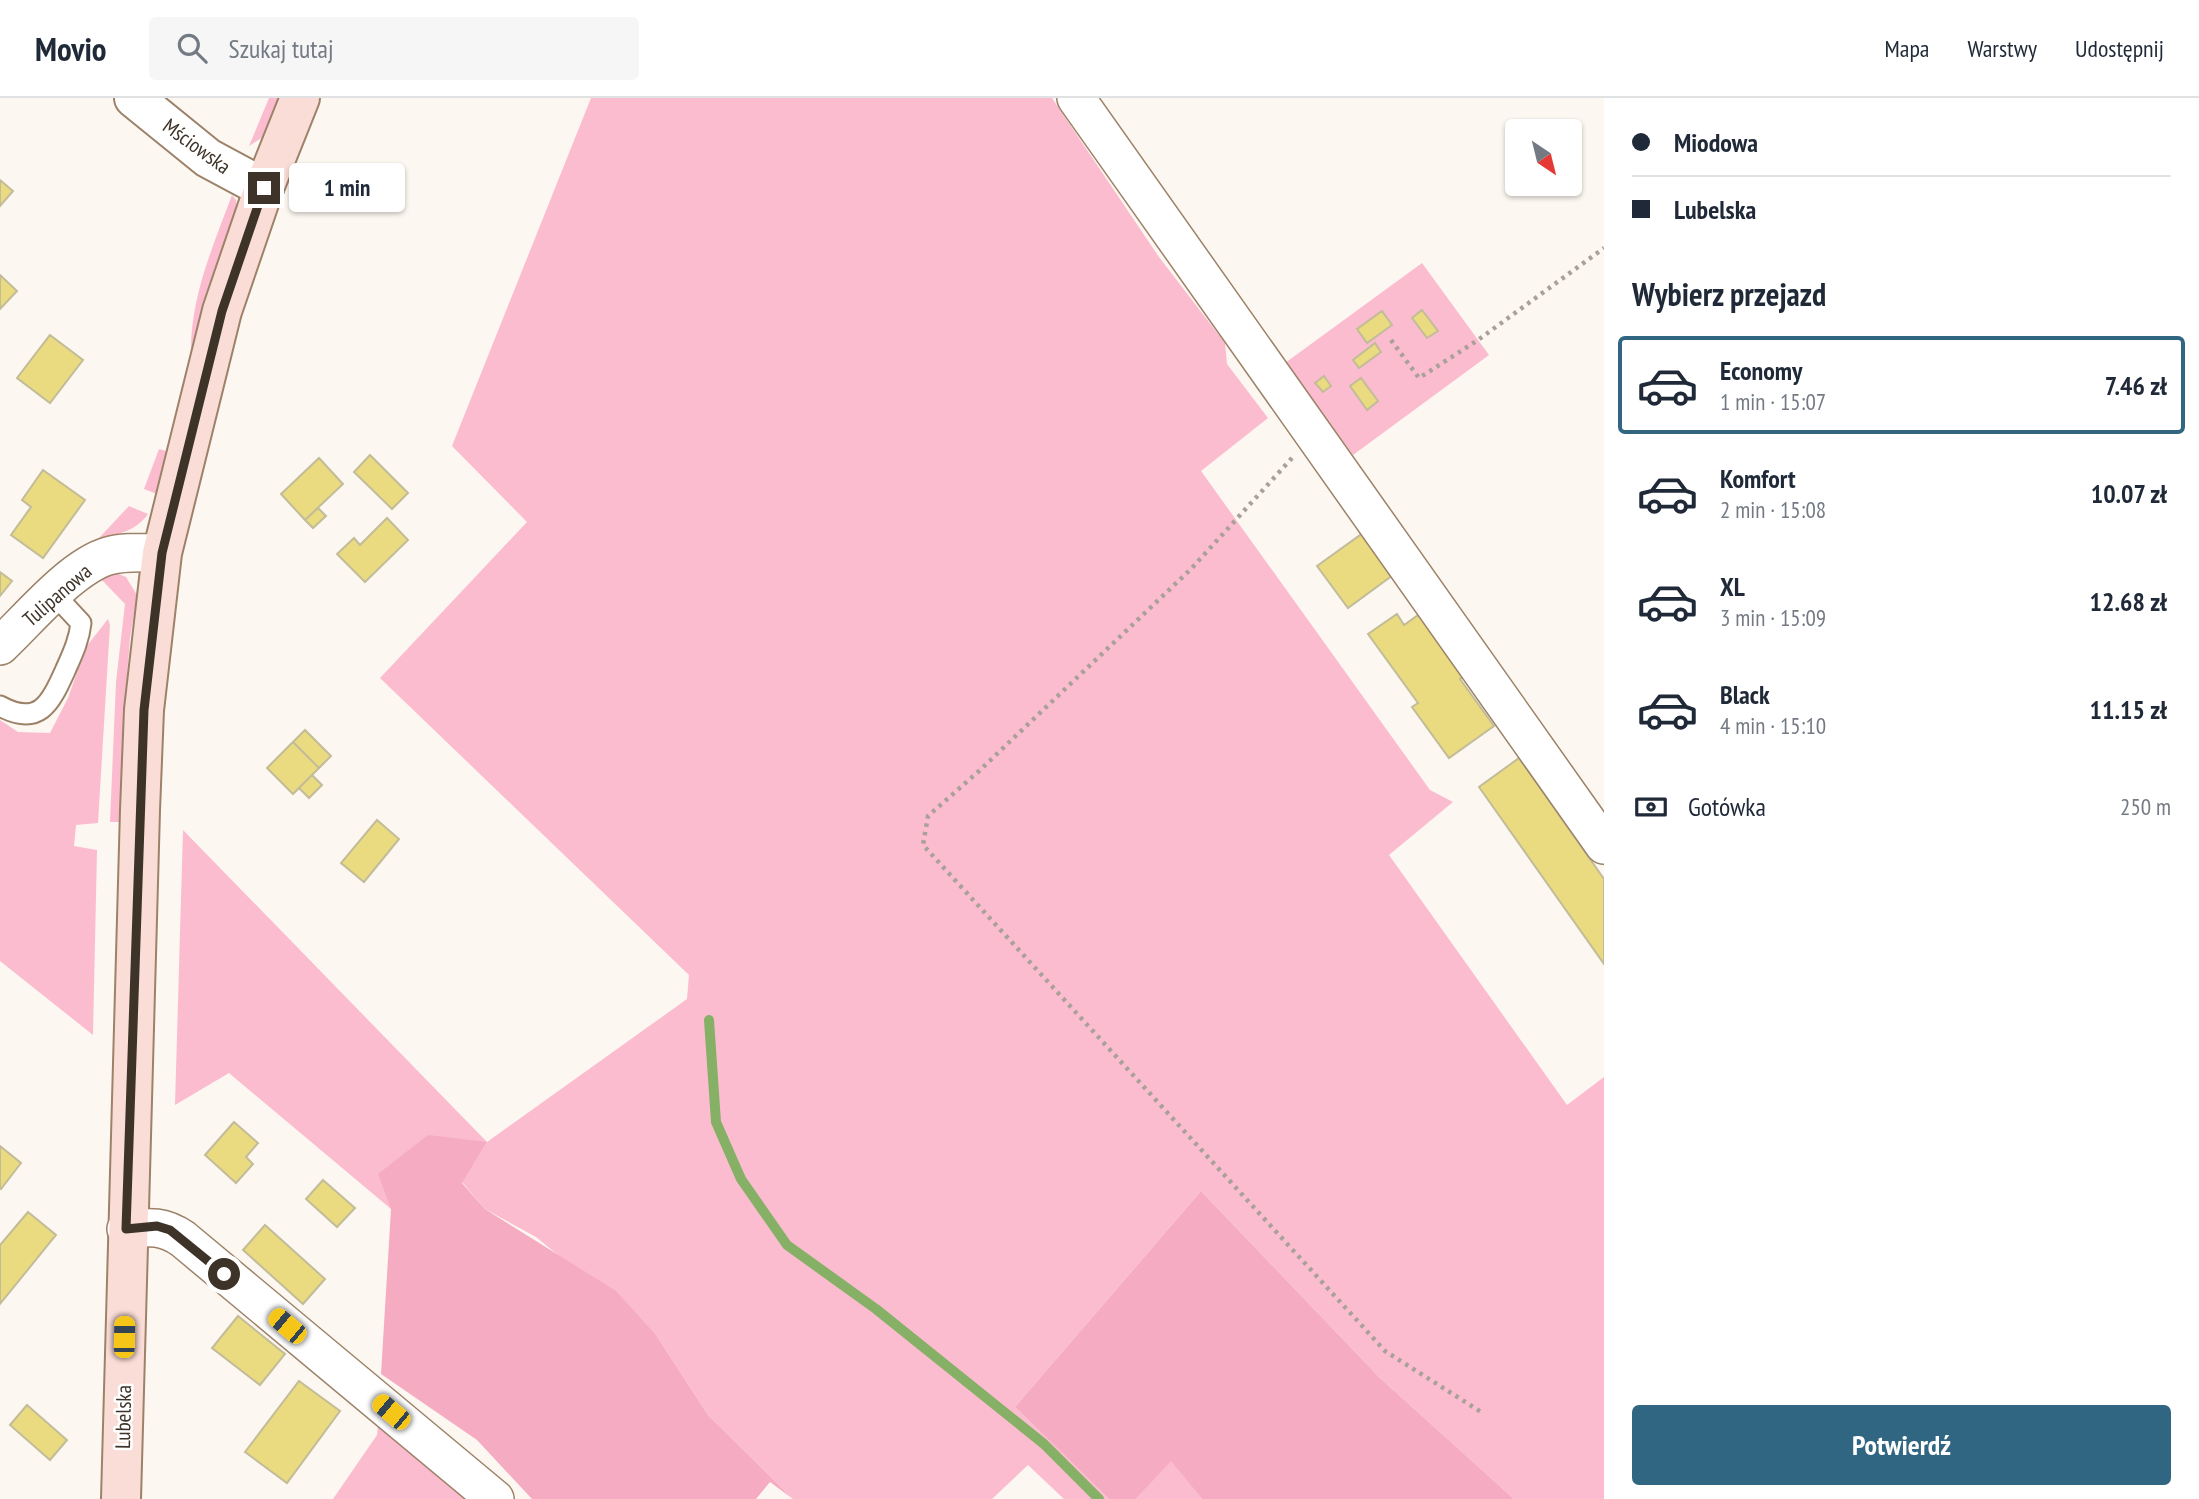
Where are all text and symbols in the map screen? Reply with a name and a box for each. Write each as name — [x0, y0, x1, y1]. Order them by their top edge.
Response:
search box — [149, 17, 639, 80]
text: Movio — [35, 27, 107, 70]
icon: search — [173, 29, 211, 67]
text: Szukaj tutaj — [229, 32, 333, 65]
text: Mapa — [1885, 33, 1929, 64]
text: Warstwy — [1967, 33, 2037, 64]
text: Udostępnij — [2075, 33, 2164, 64]
street label: Mściowska — [158, 112, 236, 180]
north arrow — [1505, 119, 1582, 196]
map controls — [1505, 119, 1582, 196]
text: Miodowa — [1674, 126, 1758, 159]
callout: 1 min — [288, 164, 404, 212]
route end — [248, 172, 280, 204]
text: 1 min — [324, 173, 370, 202]
text: Lubelska — [1674, 193, 1756, 226]
text: Wybierz przejazd — [1632, 273, 1826, 315]
icon: car — [1636, 354, 1699, 417]
text: Economy — [1720, 354, 1802, 387]
text: 7.46 zł — [2105, 369, 2167, 402]
text: 1 min · 15:07 — [1720, 387, 1826, 416]
icon: car — [1636, 462, 1699, 525]
text: Komfort — [1720, 462, 1796, 495]
text: 10.07 zł — [2091, 477, 2167, 510]
text: 2 min · 15:08 — [1720, 495, 1826, 524]
street label: Tulipanowa — [17, 558, 97, 632]
icon: car — [1636, 570, 1699, 633]
text: XL — [1720, 570, 1745, 603]
text: 12.68 zł — [2090, 585, 2167, 618]
text: 3 min · 15:09 — [1720, 603, 1826, 632]
icon: car — [1636, 678, 1699, 741]
text: Black — [1720, 678, 1770, 711]
text: 11.15 zł — [2090, 693, 2167, 726]
text: 4 min · 15:10 — [1720, 711, 1826, 740]
icon: cash — [1632, 788, 1670, 826]
text: Gotówka — [1688, 790, 1766, 823]
text: 250 m — [2120, 792, 2171, 821]
route start — [208, 1258, 240, 1290]
car — [265, 1304, 310, 1348]
car — [114, 1316, 135, 1358]
street label: Lubelska — [109, 1385, 137, 1449]
car — [369, 1390, 414, 1434]
button: Potwierdź — [1632, 1405, 2171, 1485]

